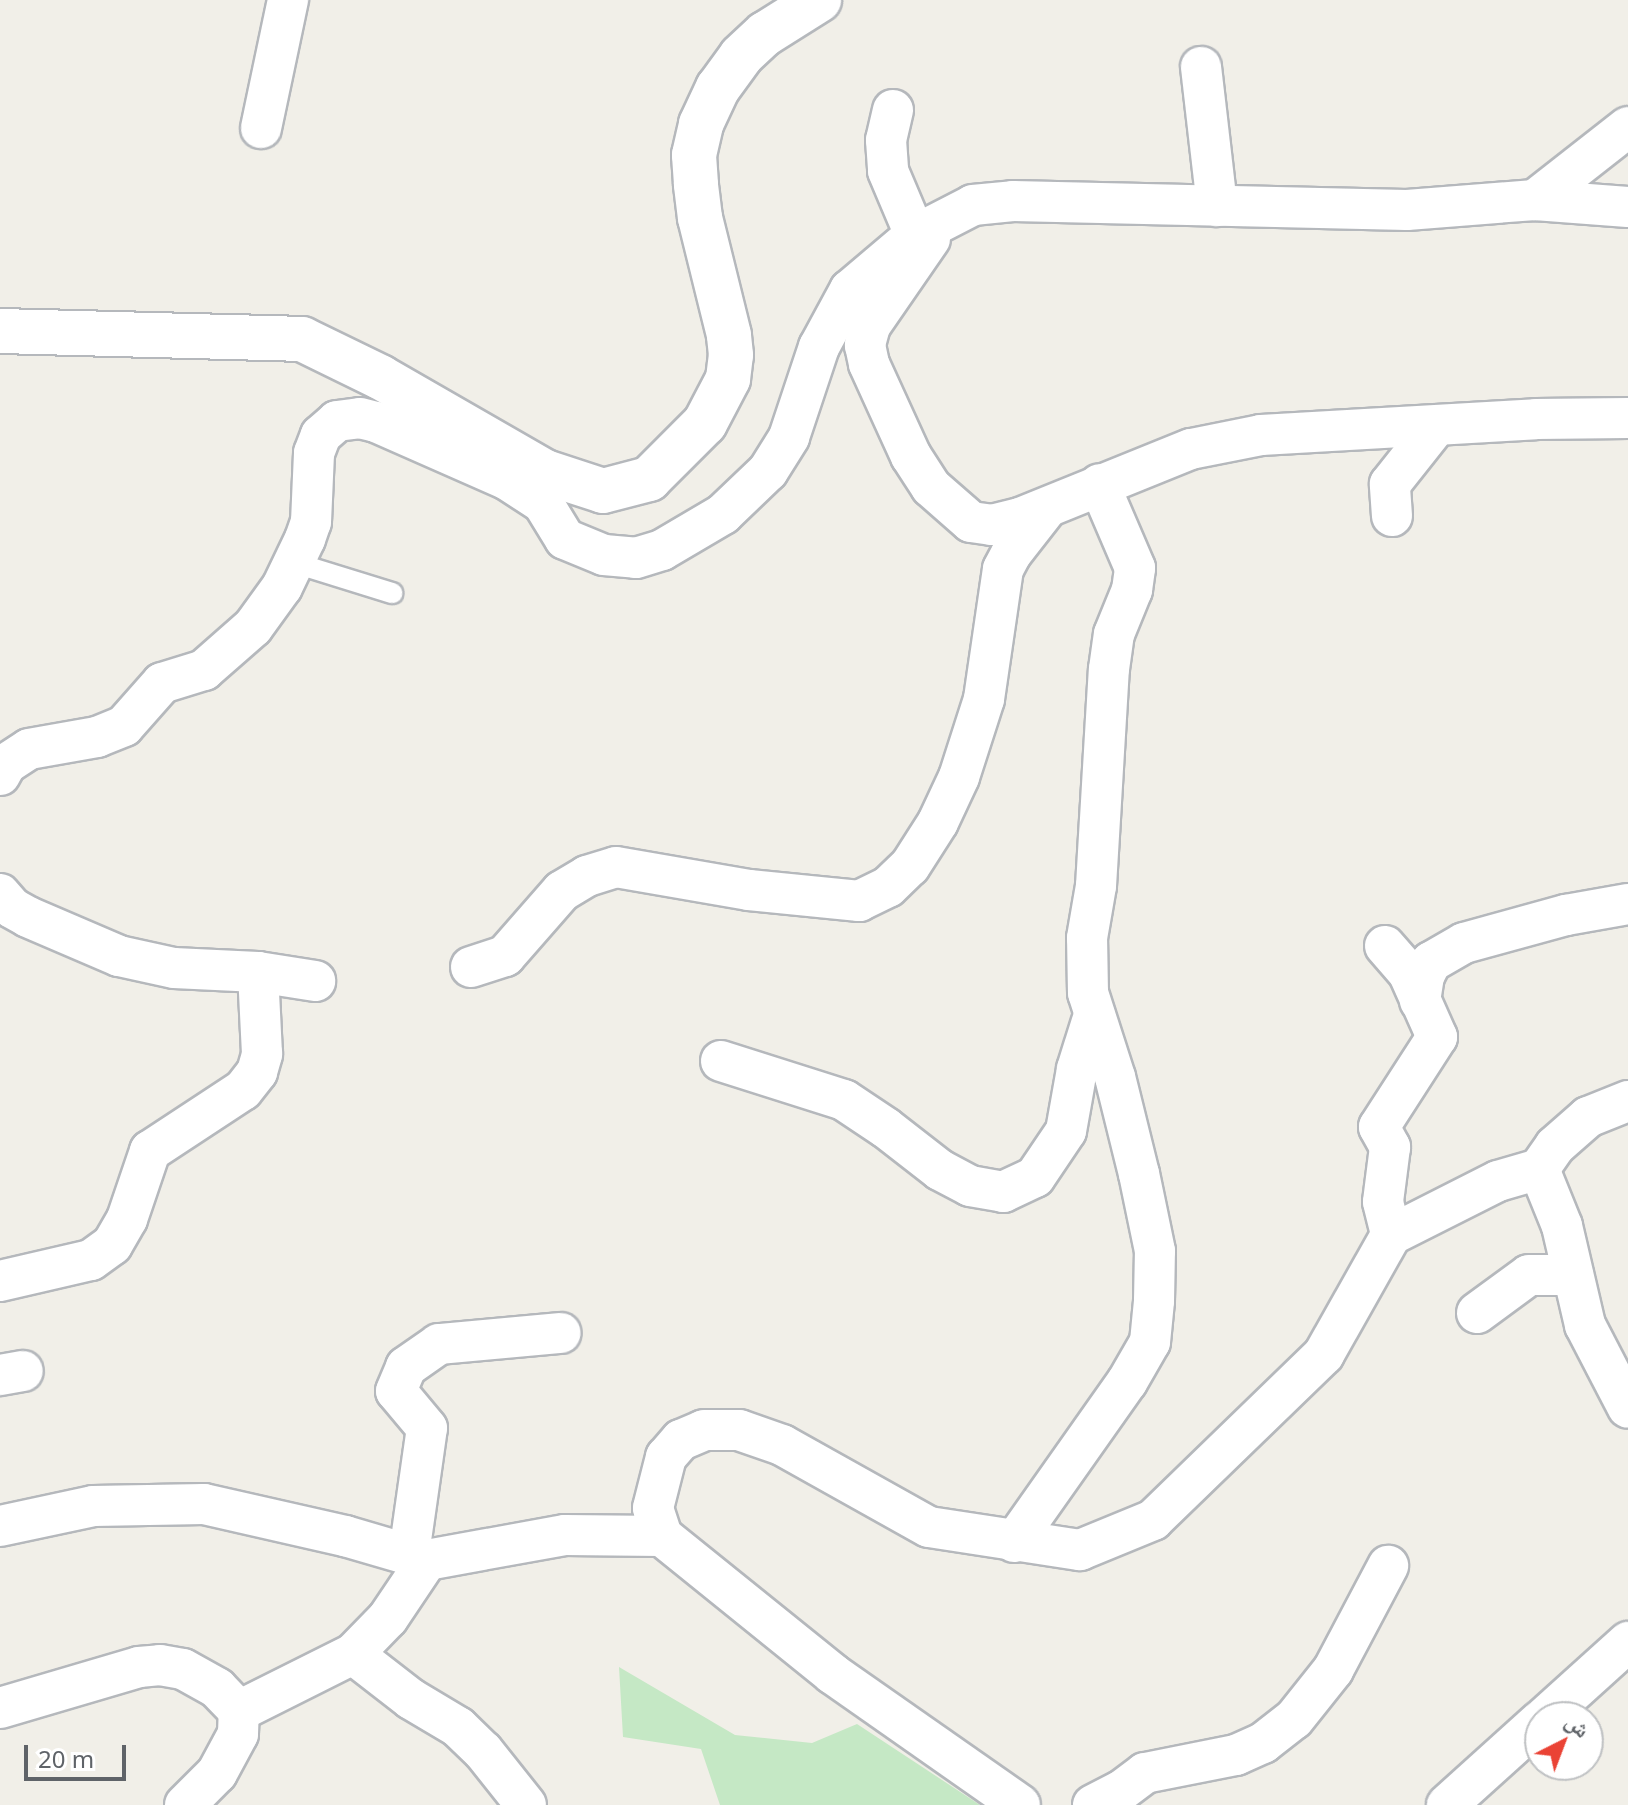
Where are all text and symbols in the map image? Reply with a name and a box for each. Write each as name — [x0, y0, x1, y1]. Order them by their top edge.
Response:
north arrow — [1524, 1701, 1604, 1781]
text: ش — [1560, 1706, 1597, 1744]
scale bar — [28, 1729, 130, 1779]
text: 20 m — [38, 1742, 94, 1775]

